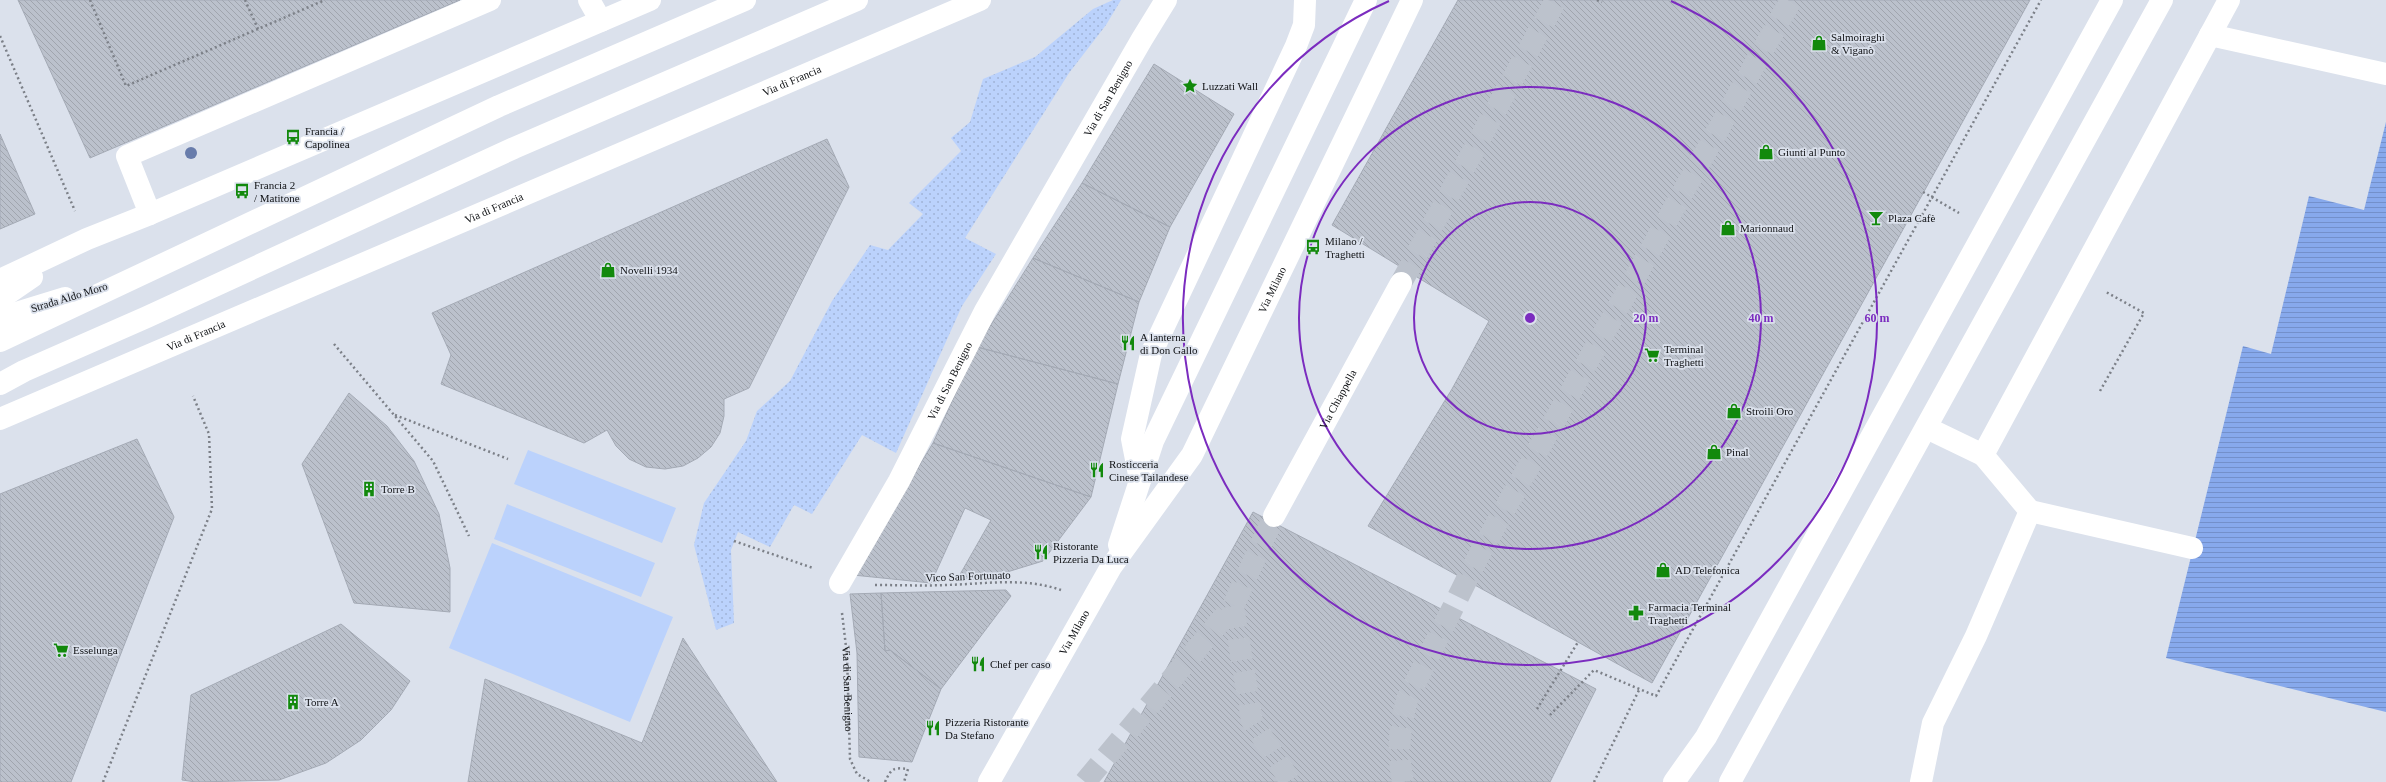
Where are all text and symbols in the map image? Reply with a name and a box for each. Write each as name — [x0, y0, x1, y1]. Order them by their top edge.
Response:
place label: Salmoiraghi & Viganò — [1831, 31, 1885, 56]
shop icon: Salmoiraghi & Viganò — [1810, 34, 1828, 52]
street label: Via di San Benigno — [1081, 58, 1135, 138]
street label: Via di Francia — [761, 63, 823, 98]
place icon: Luzzati Wall — [1181, 77, 1199, 95]
place label: Luzzati Wall — [1202, 80, 1258, 92]
place label: Francia / Capolinea — [305, 125, 350, 150]
bus stop icon: Francia / Capolinea — [284, 128, 302, 146]
shop icon: Giunti al Punto — [1757, 143, 1775, 161]
place label: Giunti al Punto — [1778, 146, 1846, 158]
place label: Francia 2 / Matitone — [254, 179, 300, 204]
bus stop icon: Francia 2 / Matitone — [233, 182, 251, 200]
street label: Via di Francia — [463, 190, 525, 226]
bar icon: Plaza Cafè — [1867, 209, 1885, 227]
place label: Plaza Cafè — [1888, 212, 1935, 224]
shop icon: Marionnaud — [1719, 219, 1737, 237]
place label: Marionnaud — [1740, 222, 1794, 234]
place label: Milano / Traghetti — [1325, 235, 1365, 260]
bus stop icon: Milano / Traghetti — [1304, 238, 1322, 256]
shop icon: Novelli 1934 — [599, 261, 617, 279]
place label: Novelli 1934 — [620, 264, 678, 276]
street label: Via Milano — [1256, 264, 1288, 315]
street label: Strada Aldo Moro — [29, 280, 109, 314]
centre of rings — [1523, 311, 1537, 325]
text: 20 m — [1634, 311, 1659, 325]
text: 40 m — [1749, 311, 1774, 325]
text: 60 m — [1865, 311, 1890, 325]
street label: Via di Francia — [165, 317, 227, 353]
place label: A lanterna di Don Gallo — [1140, 331, 1198, 356]
restaurant icon: A lanterna di Don Gallo — [1119, 334, 1137, 352]
street label: Via di San Benigno — [925, 339, 975, 422]
place label: Terminal Traghetti — [1664, 343, 1704, 368]
supermarket icon: Terminal Traghetti — [1643, 346, 1661, 364]
street label: Via Chiappella — [1317, 367, 1359, 431]
shop icon: Stroili Oro — [1725, 402, 1743, 420]
place label: Stroili Oro — [1746, 405, 1794, 417]
shop icon: Pinal — [1705, 443, 1723, 461]
place label: Pinal — [1726, 446, 1749, 458]
place label: Rosticceria Cinese Tailandese — [1109, 458, 1188, 483]
restaurant icon: Rosticceria Cinese Tailandese — [1088, 461, 1106, 479]
building icon: Torre B — [360, 480, 378, 498]
place label: Torre B — [381, 483, 415, 495]
place label: Ristorante Pizzeria Da Luca — [1053, 540, 1129, 565]
restaurant icon: Ristorante Pizzeria Da Luca — [1032, 543, 1050, 561]
shop icon: AD Telefonica — [1654, 561, 1672, 579]
place label: AD Telefonica — [1675, 564, 1740, 576]
street label: Vico San Fortunato — [925, 568, 1011, 583]
place label: Farmacia Terminal Traghetti — [1648, 601, 1731, 626]
pharmacy icon: Farmacia Terminal Traghetti — [1627, 604, 1645, 622]
street label: Via Milano — [1056, 607, 1092, 657]
supermarket icon: Esselunga — [52, 641, 70, 659]
place label: Esselunga — [73, 644, 118, 656]
street label: Via di San Benigno — [840, 645, 855, 732]
restaurant icon: Chef per caso — [969, 655, 987, 673]
place label: Chef per caso — [990, 658, 1051, 670]
building icon: Torre A — [284, 693, 302, 711]
place label: Torre A — [305, 696, 339, 708]
place label: Pizzeria Ristorante Da Stefano — [945, 716, 1029, 741]
restaurant icon: Pizzeria Ristorante Da Stefano — [924, 719, 942, 737]

